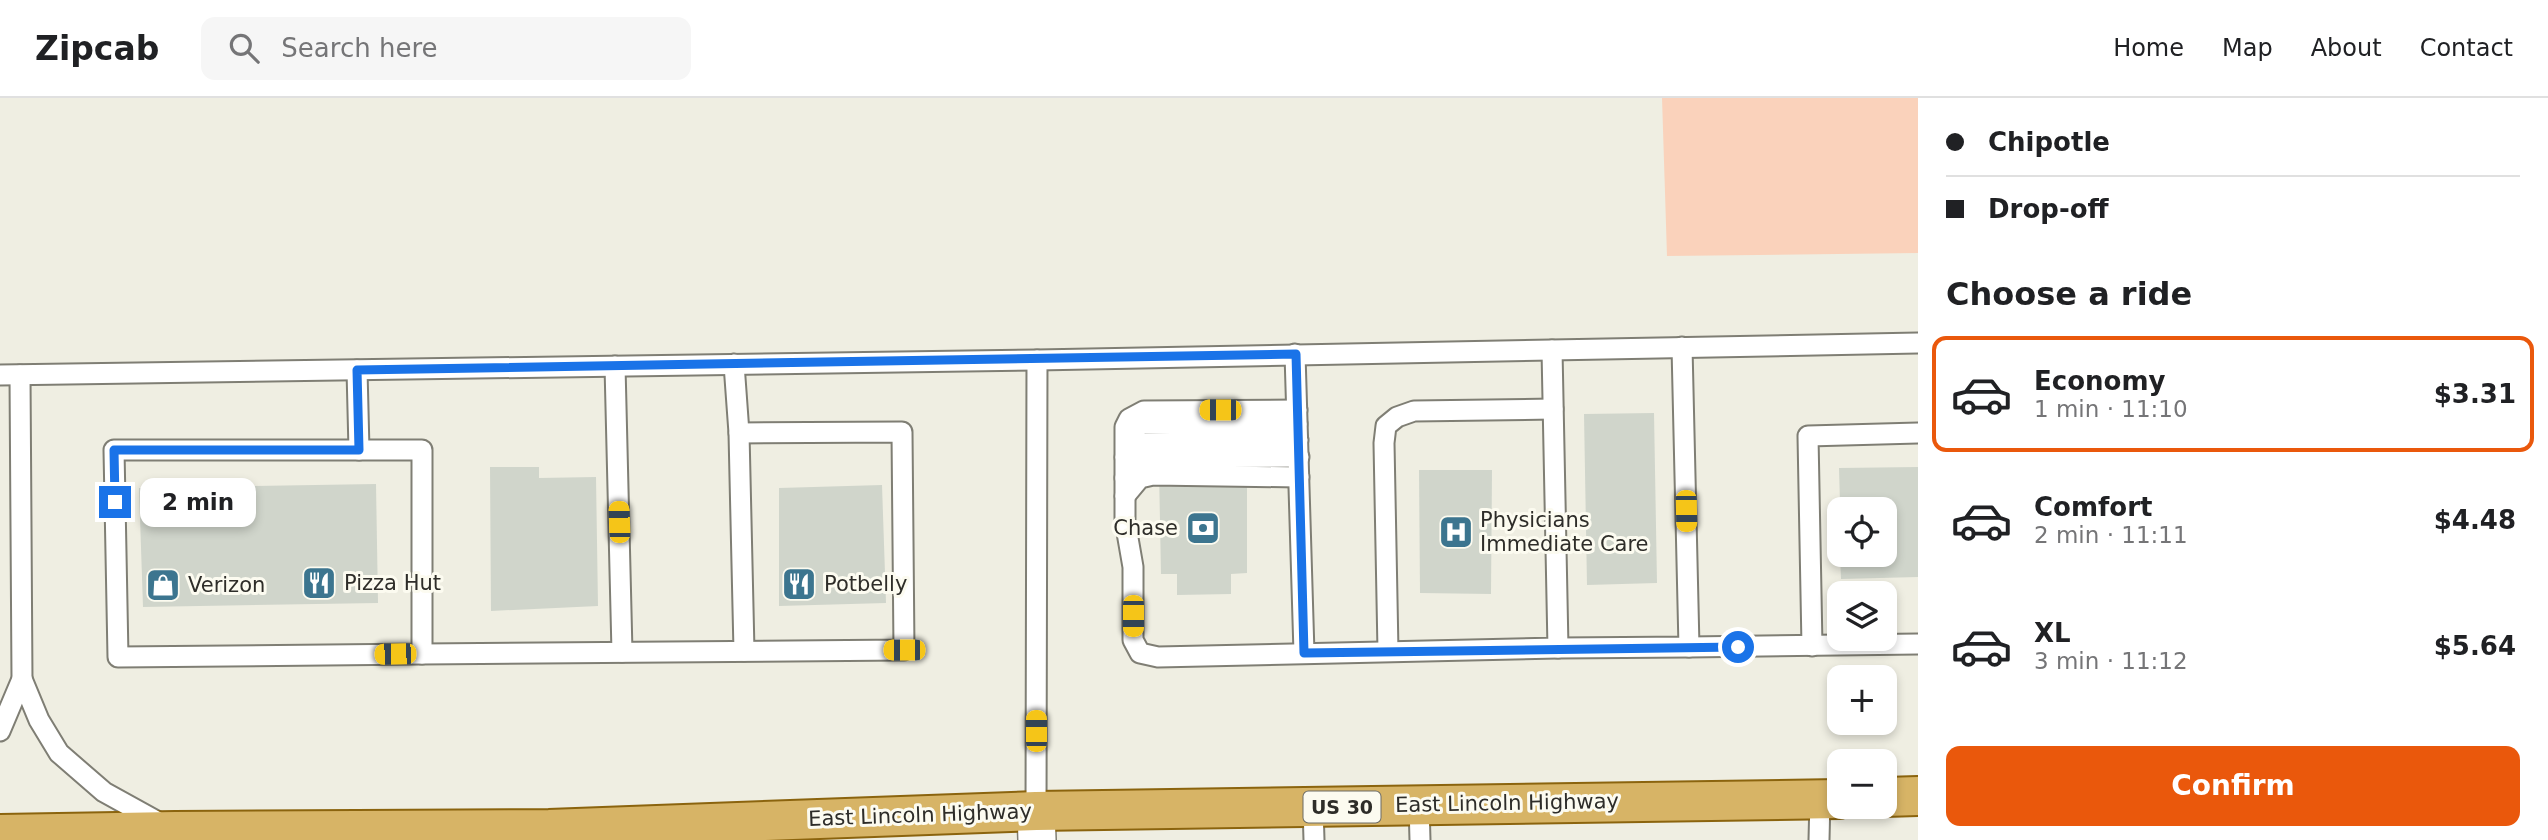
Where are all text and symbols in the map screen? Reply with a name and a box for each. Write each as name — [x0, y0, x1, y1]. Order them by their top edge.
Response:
search box — [201, 17, 691, 80]
text: Zipcab — [35, 29, 159, 68]
icon: search — [225, 29, 263, 67]
text: Search here — [281, 33, 438, 63]
text: Home — [2113, 34, 2184, 62]
text: Map — [2222, 34, 2273, 62]
text: About — [2311, 34, 2382, 62]
text: Contact — [2420, 34, 2513, 62]
text: Chipotle — [1988, 127, 2110, 157]
text: Drop-off — [1988, 194, 2109, 224]
text: Choose a ride — [1946, 275, 2192, 313]
icon: car — [1950, 363, 2013, 426]
text: Economy — [2034, 366, 2165, 396]
text: $3.31 — [2434, 379, 2516, 409]
text: 1 min · 11:10 — [2034, 396, 2188, 422]
car — [1200, 400, 1242, 421]
callout: 2 min — [140, 478, 255, 526]
route end — [99, 486, 131, 518]
text: 2 min — [162, 489, 234, 515]
icon: car — [1950, 489, 2013, 552]
car — [1676, 490, 1697, 532]
text: Comfort — [2034, 492, 2152, 522]
map controls — [1827, 497, 1897, 819]
button: locate — [1827, 497, 1897, 567]
car — [608, 501, 631, 543]
text: $4.48 — [2434, 505, 2516, 535]
place label: Physicians Immediate Care — [1480, 508, 1649, 556]
bank icon: Chase — [1184, 509, 1222, 547]
hospital icon: Physicians Immediate Care — [1437, 513, 1475, 551]
place label: Chase — [1113, 516, 1178, 540]
text: 2 min · 11:11 — [2034, 522, 2188, 548]
restaurant icon: Pizza Hut — [300, 564, 338, 602]
restaurant icon: Potbelly — [780, 565, 818, 603]
shop icon: Verizon — [144, 566, 182, 604]
place label: Pizza Hut — [344, 571, 441, 595]
place label: Potbelly — [824, 572, 907, 596]
place label: Verizon — [188, 573, 265, 597]
button: layers — [1827, 581, 1897, 651]
car — [1123, 595, 1144, 637]
icon: car — [1950, 615, 2013, 678]
text: XL — [2034, 618, 2071, 648]
route start — [1722, 631, 1754, 663]
text: $5.64 — [2434, 631, 2516, 661]
car — [884, 640, 926, 661]
car — [374, 643, 417, 665]
text: 3 min · 11:12 — [2034, 648, 2188, 674]
button: + — [1827, 665, 1897, 735]
car — [1026, 710, 1047, 752]
button: Confirm — [1946, 746, 2520, 826]
button: − — [1827, 749, 1897, 819]
street label: East Lincoln Highway — [1395, 789, 1619, 817]
road number: US 30 — [1304, 792, 1380, 822]
street label: East Lincoln Highway — [808, 799, 1032, 831]

